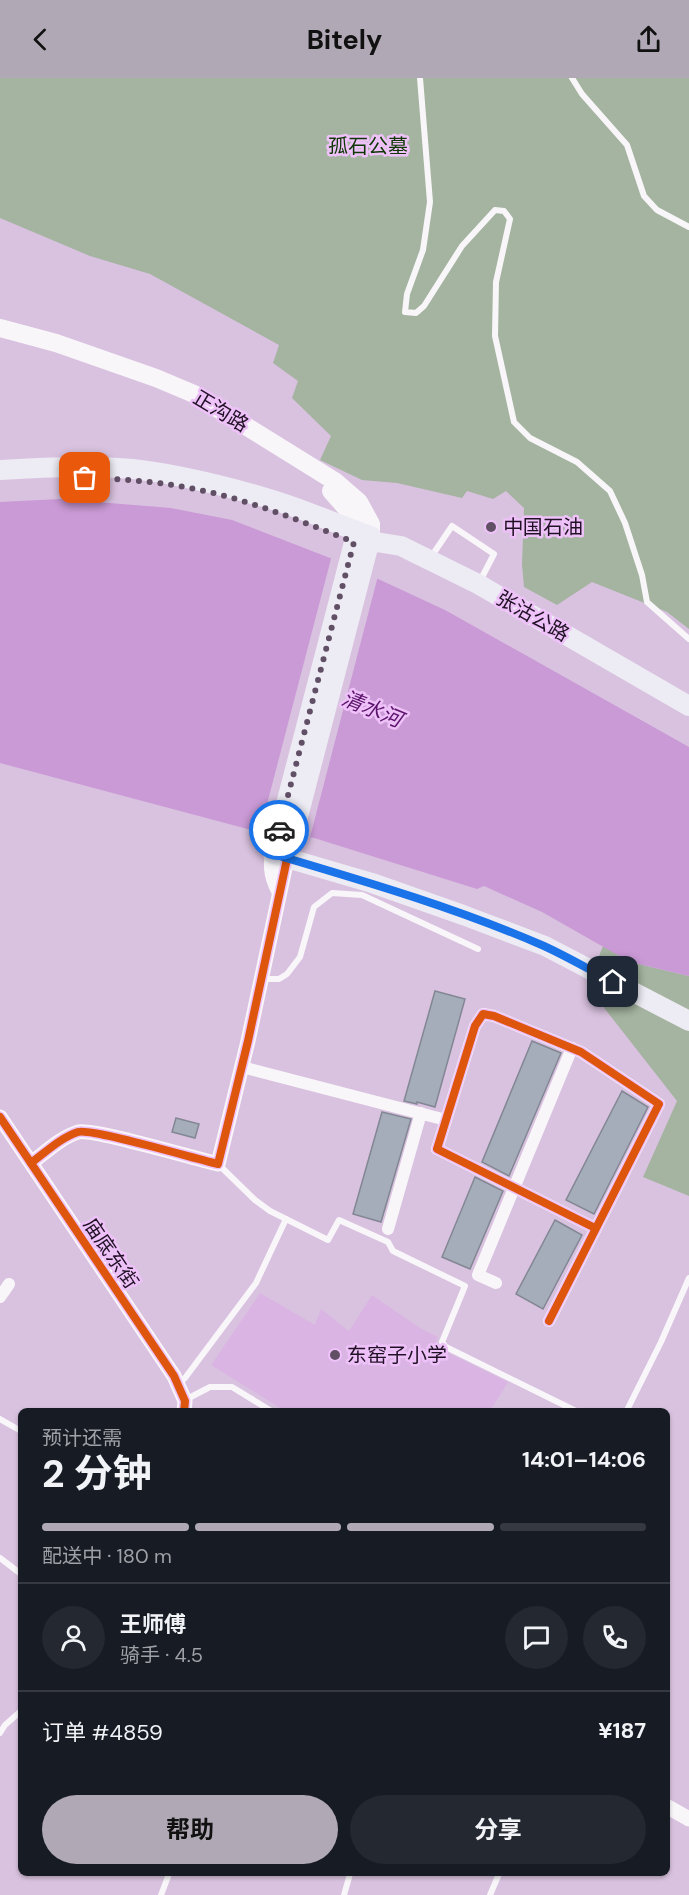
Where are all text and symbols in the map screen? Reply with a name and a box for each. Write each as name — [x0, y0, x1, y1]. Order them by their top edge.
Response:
text: Bitely — [307, 22, 382, 57]
icon: back — [24, 23, 57, 56]
icon: share — [632, 23, 665, 56]
park label: 孤石公墓 — [328, 133, 408, 159]
street label: 正沟路 — [189, 384, 253, 438]
pin — [59, 452, 110, 503]
icon: bag — [68, 461, 101, 494]
place label: 中国石油 — [503, 514, 583, 540]
marker: 中国石油 — [484, 520, 498, 534]
street label: 张沽公路 — [492, 585, 574, 647]
water label: 清水河 — [338, 684, 410, 735]
courier — [249, 800, 309, 860]
icon: car — [263, 814, 296, 847]
pin — [587, 956, 638, 1007]
icon: home — [596, 965, 629, 998]
street label: 庙底东街 — [78, 1213, 144, 1293]
place label: 东窑子小学 — [347, 1342, 447, 1368]
marker: 东窑子小学 — [328, 1348, 342, 1362]
text: 预计还需 — [42, 1425, 122, 1451]
text: 14:01–14:06 — [522, 1445, 646, 1474]
text: 2 分钟 — [42, 1448, 152, 1499]
text: 配送中 · 180 m — [42, 1543, 172, 1569]
button: person — [42, 1606, 105, 1669]
button: chat — [505, 1606, 568, 1669]
button: phone — [583, 1606, 646, 1669]
text: 王师傅 — [120, 1610, 186, 1639]
text: 骑手 · 4.5 — [120, 1642, 203, 1668]
text: ¥187 — [598, 1716, 646, 1745]
text: 订单 #4859 — [42, 1718, 163, 1747]
button: 帮助 — [42, 1795, 338, 1864]
button: 分享 — [350, 1795, 646, 1864]

